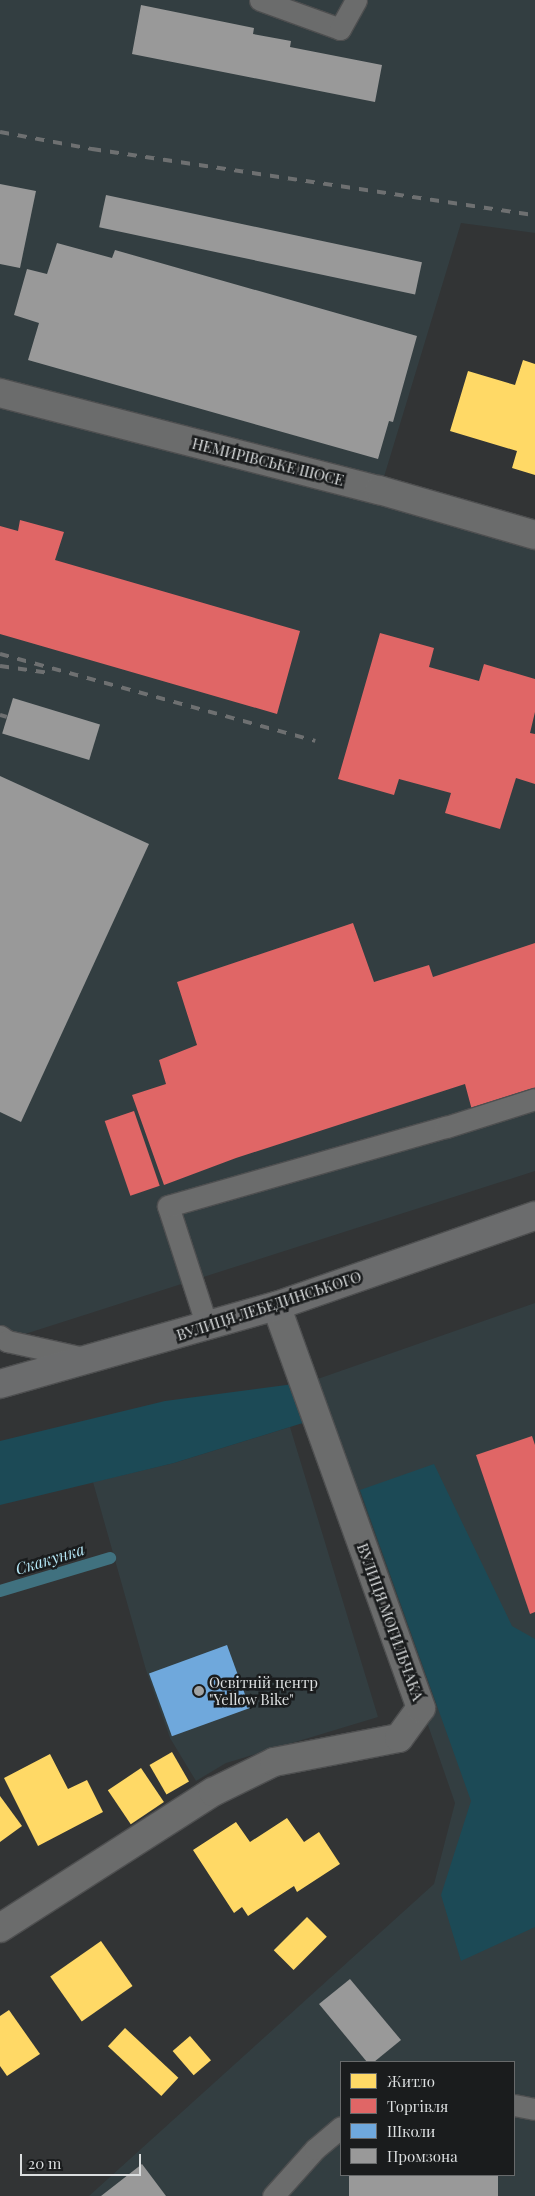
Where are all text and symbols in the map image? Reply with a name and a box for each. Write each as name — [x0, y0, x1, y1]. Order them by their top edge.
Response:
street label: НЕМИРІВСЬКЕ ШОСЕ — [190, 434, 346, 490]
street label: ВУЛИЦЯ ЛЕБЕДИНСЬКОГО — [174, 1268, 364, 1344]
water label: Скакунка — [13, 1539, 87, 1579]
street label: ВУЛИЦЯ МОГИЛЬЧАКА — [353, 1541, 427, 1703]
place label: Освітній центр "Yellow Bike" — [209, 1673, 318, 1708]
marker: Освітній центр "Yellow Bike" — [193, 1685, 205, 1697]
legend — [340, 2061, 515, 2176]
text: Житло — [387, 2071, 435, 2091]
text: Торгівля — [387, 2096, 448, 2116]
text: Школи — [387, 2121, 435, 2141]
scale bar — [22, 2144, 144, 2176]
text: Промзона — [387, 2146, 458, 2166]
text: 20 m — [28, 2153, 61, 2173]

